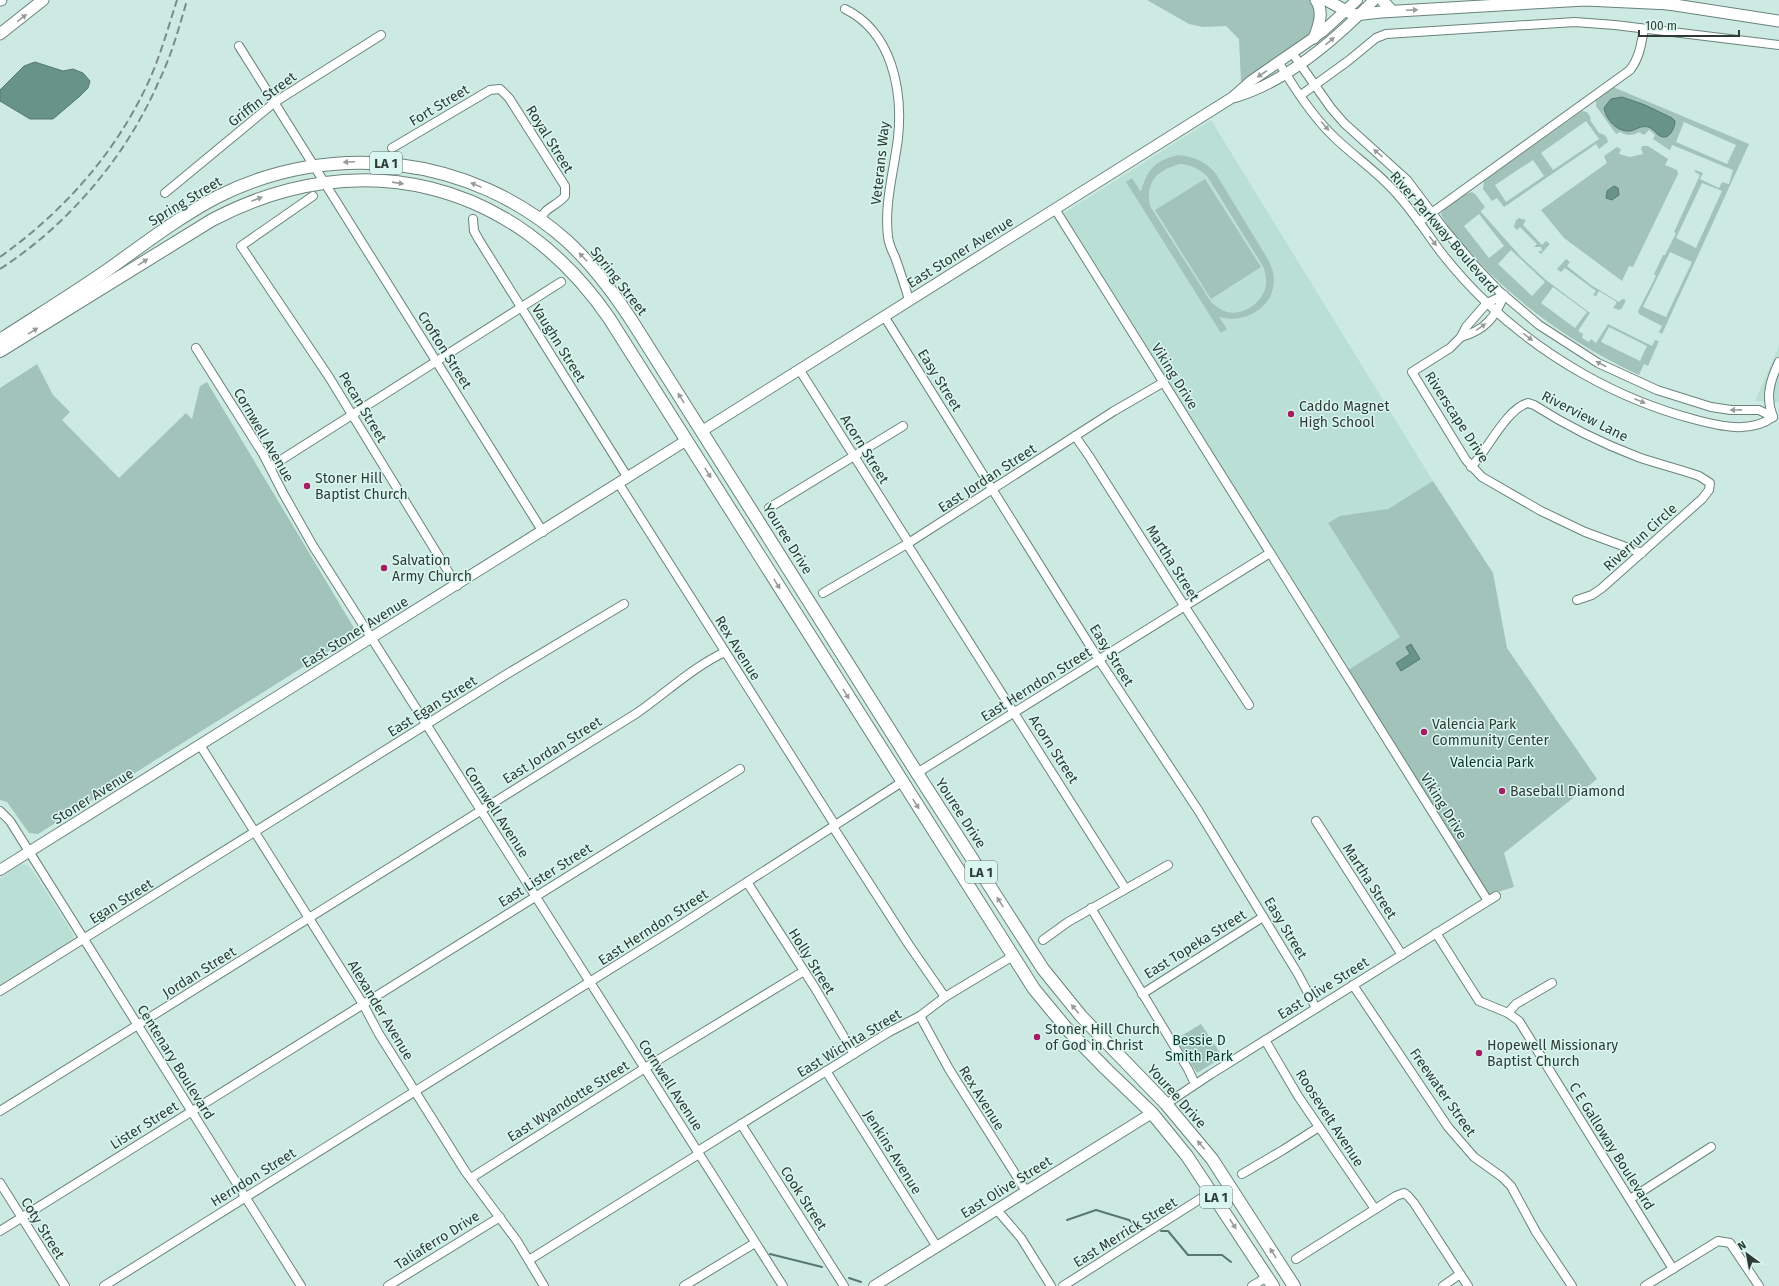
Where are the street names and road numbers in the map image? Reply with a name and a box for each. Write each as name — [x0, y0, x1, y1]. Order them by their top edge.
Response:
street label: Griffin Street — [225, 68, 300, 131]
street label: Fort Street — [406, 80, 473, 130]
street label: Royal Street — [522, 102, 578, 177]
street label: Veterans Way — [868, 120, 893, 206]
road number: LA 1 — [370, 152, 402, 174]
street label: River Parkway Boulevard — [1386, 168, 1501, 297]
street label: Spring Street — [146, 172, 226, 230]
street label: East Stoner Avenue — [904, 213, 1017, 292]
street label: Spring Street — [587, 244, 651, 320]
street label: Vaughn Street — [528, 301, 590, 386]
street label: Crofton Street — [414, 308, 476, 393]
street label: Viking Drive — [1148, 340, 1202, 413]
street label: Easy Street — [914, 346, 966, 415]
street label: Pecan Street — [335, 369, 391, 446]
street label: Riverscape Drive — [1421, 369, 1492, 466]
street label: Cornwell Avenue — [230, 385, 297, 485]
street label: Riverview Lane — [1539, 387, 1631, 446]
street label: Acorn Street — [837, 412, 893, 488]
street label: East Jordan Street — [935, 440, 1040, 516]
street label: Riverrun Circle — [1600, 500, 1681, 575]
street label: Youree Drive — [759, 501, 816, 578]
street label: Martha Street — [1142, 522, 1203, 605]
street label: East Stoner Avenue — [299, 593, 412, 672]
street label: Rex Avenue — [711, 613, 764, 684]
street label: Easy Street — [1086, 621, 1138, 690]
street label: East Herndon Street — [978, 643, 1096, 725]
street label: East Egan Street — [385, 672, 481, 741]
street label: Acorn Street — [1025, 712, 1082, 787]
street label: East Jordan Street — [500, 713, 606, 788]
street label: Cornwell Avenue — [461, 763, 532, 861]
street label: Stoner Avenue — [50, 765, 137, 828]
street label: Viking Drive — [1417, 770, 1471, 843]
street label: Youree Drive — [932, 775, 989, 851]
street label: East Lister Street — [495, 839, 596, 911]
street label: Martha Street — [1339, 840, 1401, 923]
road number: LA 1 — [965, 861, 997, 883]
street label: Egan Street — [86, 875, 157, 928]
street label: East Herndon Street — [595, 885, 712, 969]
street label: Easy Street — [1260, 894, 1311, 963]
street label: East Topeka Street — [1141, 906, 1250, 983]
street label: Holly Street — [785, 925, 839, 998]
street label: Jordan Street — [159, 943, 240, 1002]
street label: East Olive Street — [1275, 953, 1373, 1023]
street label: Alexander Avenue — [344, 957, 417, 1063]
street label: Centenary Boulevard — [133, 1002, 218, 1123]
street label: East Wichita Street — [794, 1005, 905, 1081]
street label: Cornwell Avenue — [635, 1036, 706, 1134]
street label: Freewater Street — [1406, 1045, 1480, 1140]
street label: East Wyandotte Street — [504, 1057, 633, 1146]
street label: Youree Drive — [1144, 1061, 1210, 1132]
street label: Rex Avenue — [955, 1063, 1008, 1134]
street label: Roosevelt Avenue — [1292, 1066, 1367, 1170]
street label: C E Galloway Boulevard — [1565, 1079, 1658, 1213]
street label: Lister Street — [107, 1097, 182, 1153]
street label: Jenkins Avenue — [860, 1107, 925, 1198]
street label: Herndon Street — [208, 1144, 300, 1210]
street label: East Olive Street — [958, 1152, 1056, 1222]
street label: Cook Street — [777, 1163, 831, 1234]
road number: LA 1 — [1200, 1186, 1232, 1208]
street label: East Merrick Street — [1070, 1193, 1181, 1271]
street label: Coty Street — [17, 1194, 69, 1263]
street label: Taliaferro Drive — [392, 1208, 483, 1273]

